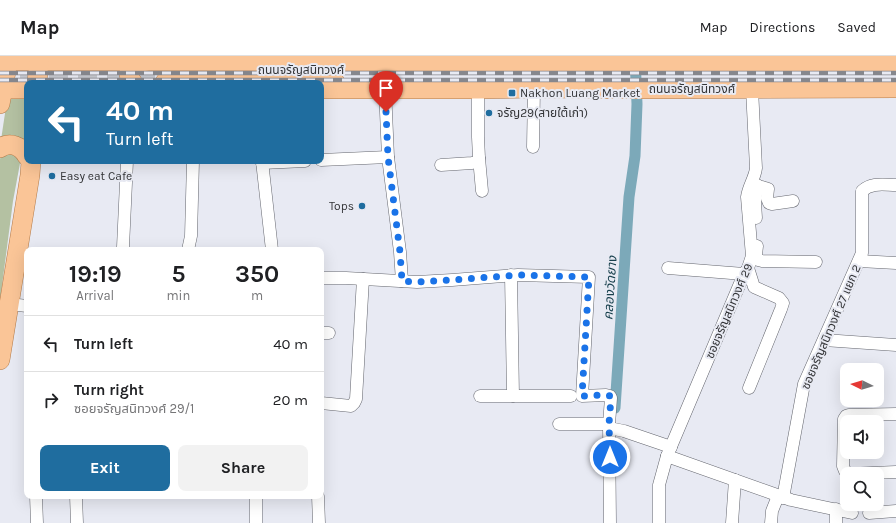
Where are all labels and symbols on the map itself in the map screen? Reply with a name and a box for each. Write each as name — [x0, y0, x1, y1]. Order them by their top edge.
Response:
street label: ถนนจรัญสนิทวงศ์ — [258, 63, 344, 77]
pin — [369, 71, 403, 112]
street label: ถนนจรัญสนิทวงศ์ — [649, 82, 735, 96]
place label: Nakhon Luang Market — [520, 86, 641, 100]
marker: Nakhon Luang Market — [507, 88, 517, 98]
place label: จรัญ29(สายใต้เก่า) — [497, 106, 588, 120]
marker: จรัญ29(สายใต้เก่า) — [484, 108, 494, 118]
place label: Easy eat Cafe — [60, 169, 132, 183]
marker: Easy eat Cafe — [47, 171, 57, 181]
place label: Tops — [329, 199, 354, 213]
marker: Tops — [357, 201, 367, 211]
water label: คลองวัดยาง — [600, 254, 620, 321]
street label: ซอยจรัญสนิทวงศ์ 29 — [703, 261, 755, 361]
street label: ซอยจรัญสนิทวงศ์ 27 แยก 2 — [798, 262, 864, 391]
north arrow — [840, 363, 884, 407]
position arrow — [589, 436, 631, 478]

